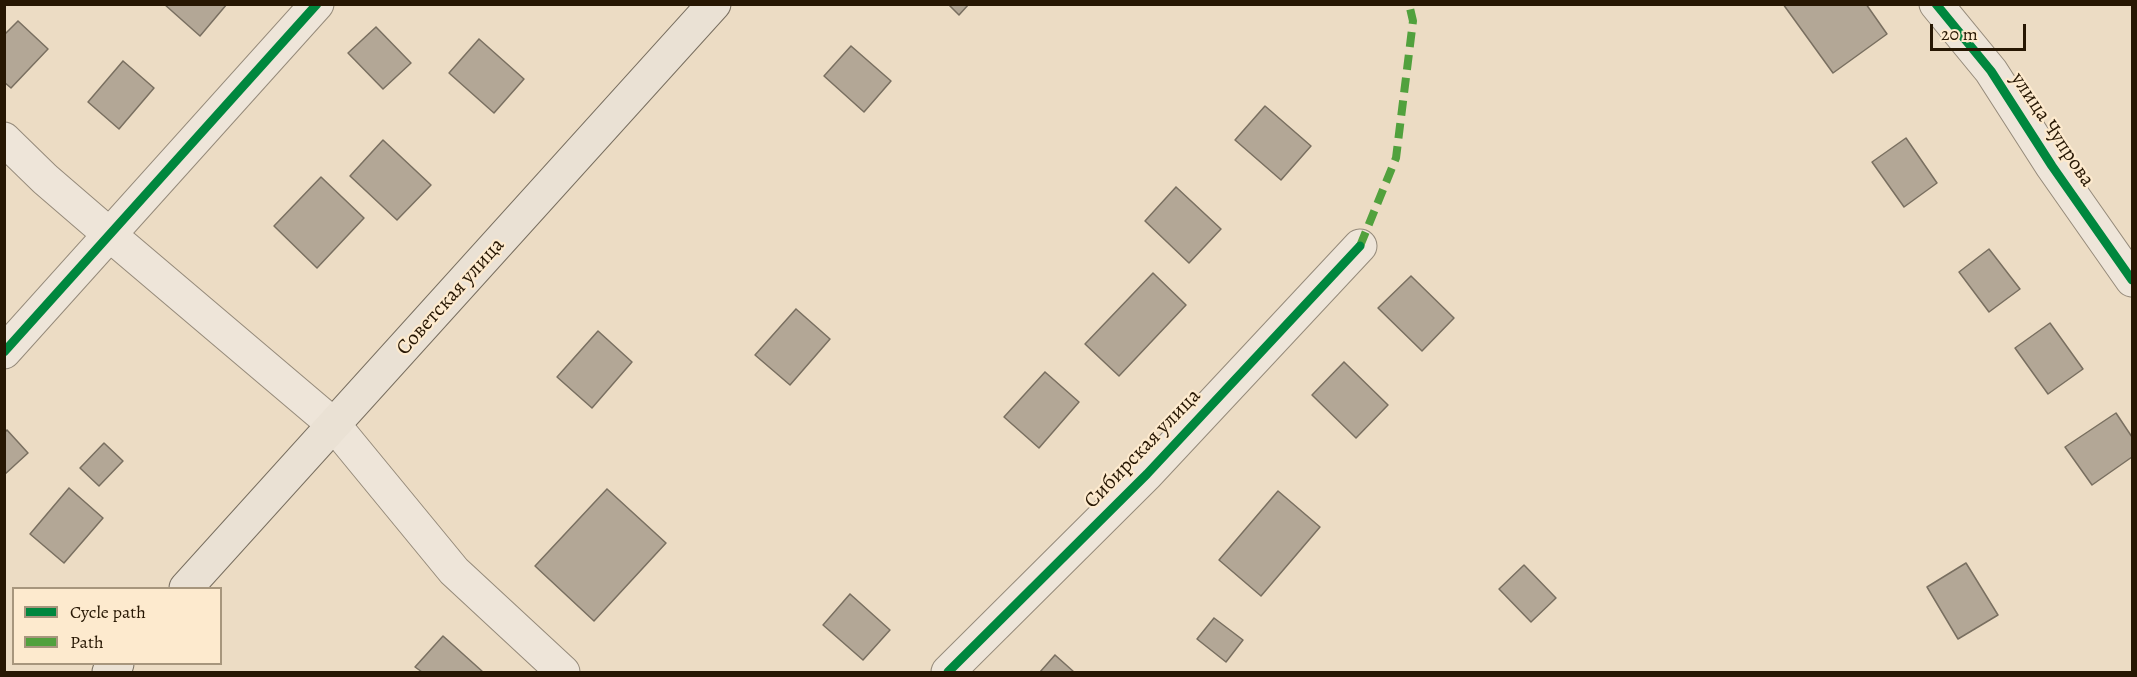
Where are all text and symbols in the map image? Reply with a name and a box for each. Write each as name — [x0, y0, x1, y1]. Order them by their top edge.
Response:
scale bar — [1933, 12, 2029, 50]
text: 20 m — [1941, 22, 1978, 46]
street label: улица Чупрова — [2005, 68, 2099, 192]
street label: Советская улица — [392, 233, 510, 361]
street label: Сибирская улица — [1080, 384, 1206, 514]
legend — [12, 587, 222, 665]
text: Cycle path — [70, 600, 146, 624]
text: Path — [70, 630, 104, 654]

